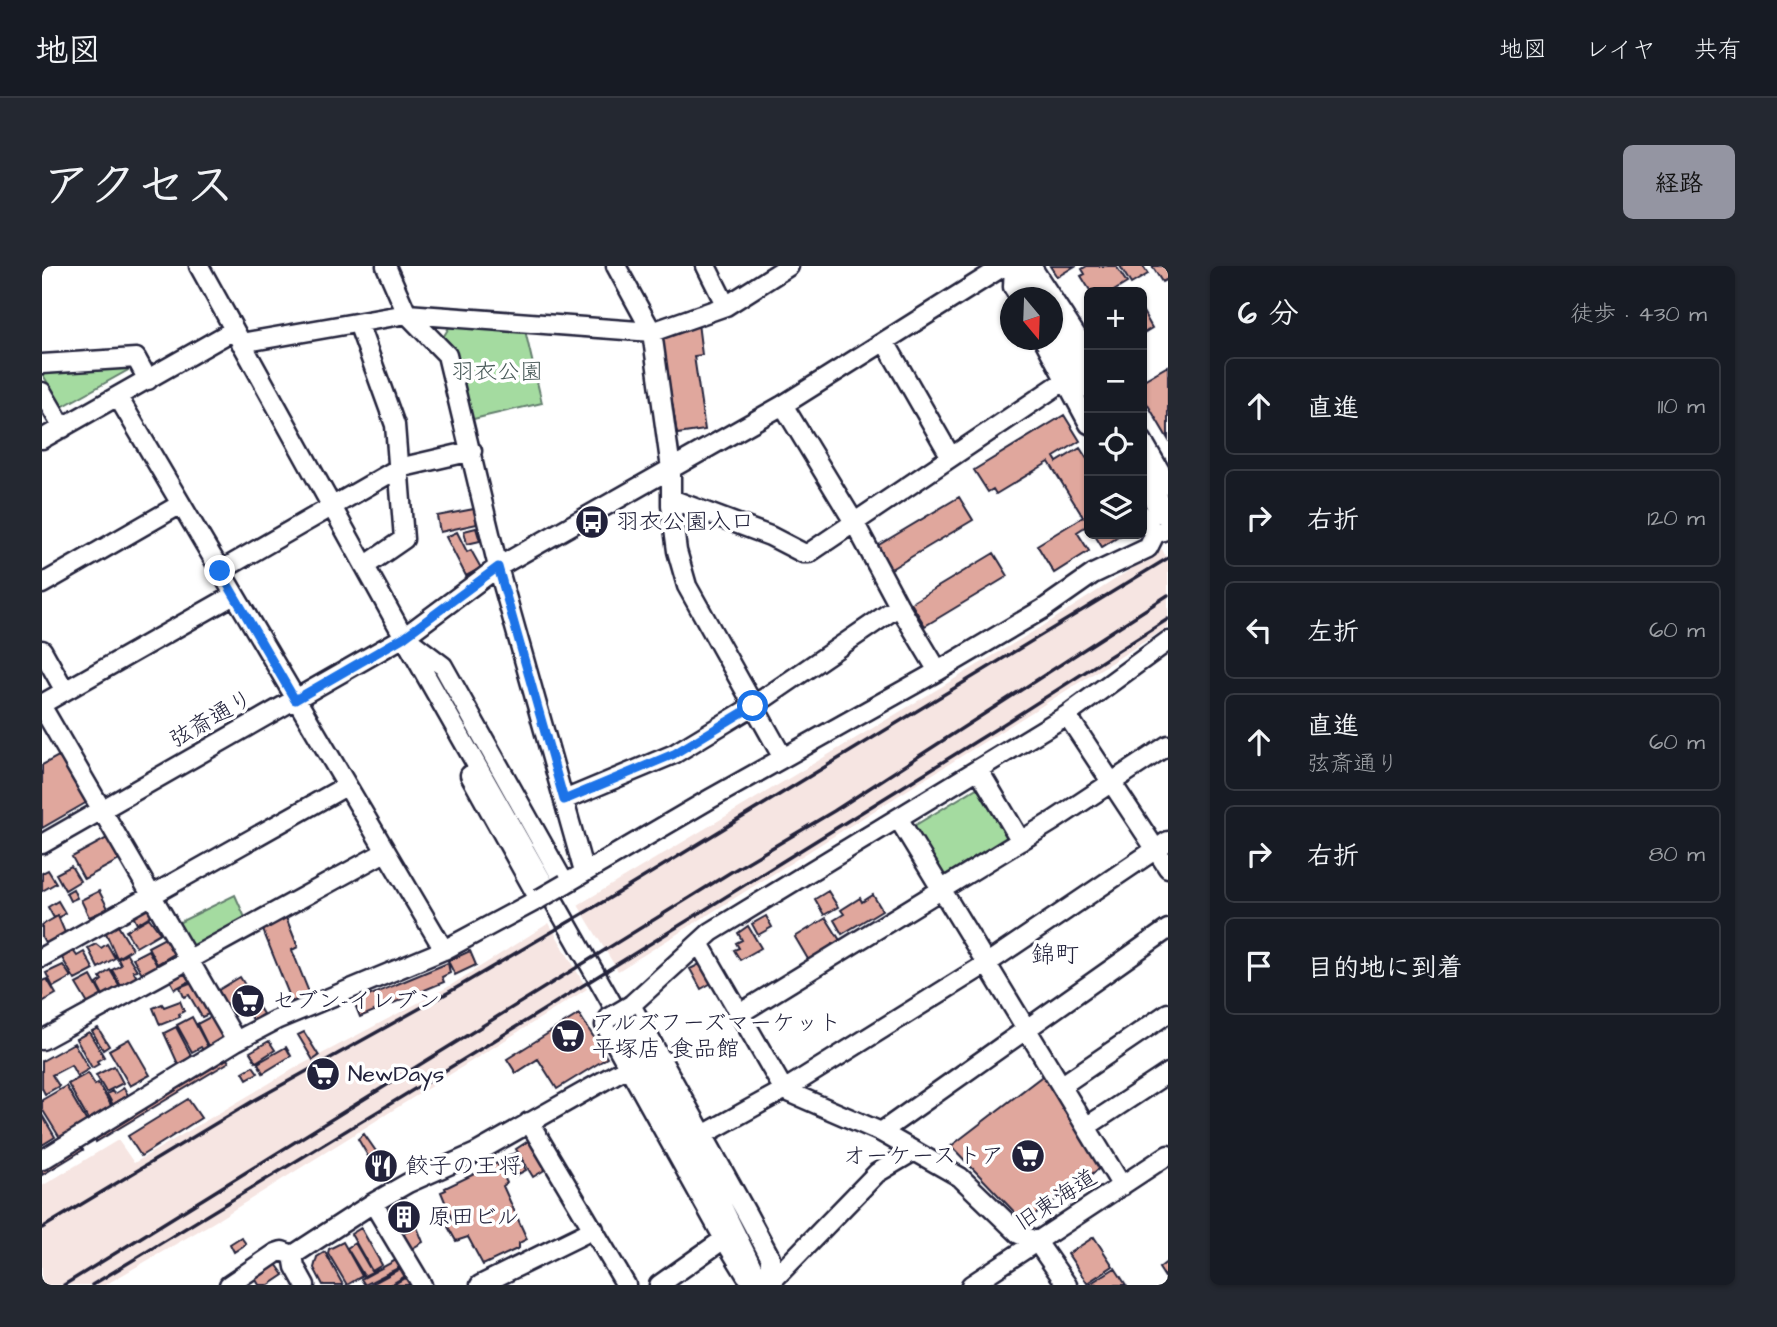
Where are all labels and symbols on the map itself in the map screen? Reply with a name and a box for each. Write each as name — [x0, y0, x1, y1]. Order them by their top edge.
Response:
north arrow — [1000, 287, 1063, 350]
park label: 羽衣公園 — [451, 356, 543, 388]
bus stop icon: 羽衣公園入口 — [573, 503, 611, 541]
place label: 羽衣公園入口 — [616, 506, 754, 538]
route end — [204, 555, 235, 586]
street label: 弦斎通り — [163, 682, 259, 756]
route start — [737, 690, 768, 721]
district label: 錦町 — [1031, 938, 1079, 972]
supermarket icon: セブン-イレブン — [229, 982, 267, 1020]
place label: セブン-イレブン — [272, 985, 440, 1017]
place label: アルズフーズマーケット 平塚店 食品館 — [592, 1007, 841, 1065]
supermarket icon: アルズフーズマーケット 平塚店 食品館 — [549, 1017, 587, 1055]
supermarket icon: NewDays — [304, 1055, 342, 1093]
place label: NewDays — [348, 1058, 444, 1091]
supermarket icon: オーケーストア — [1009, 1137, 1047, 1175]
place label: オーケーストア — [843, 1140, 1004, 1172]
restaurant icon: 餃子の王将 — [362, 1147, 400, 1185]
place label: 餃子の王将 — [406, 1150, 521, 1182]
street label: 旧東海道 — [1009, 1162, 1103, 1238]
building icon: 原田ビル — [385, 1198, 423, 1236]
place label: 原田ビル — [428, 1201, 520, 1233]

